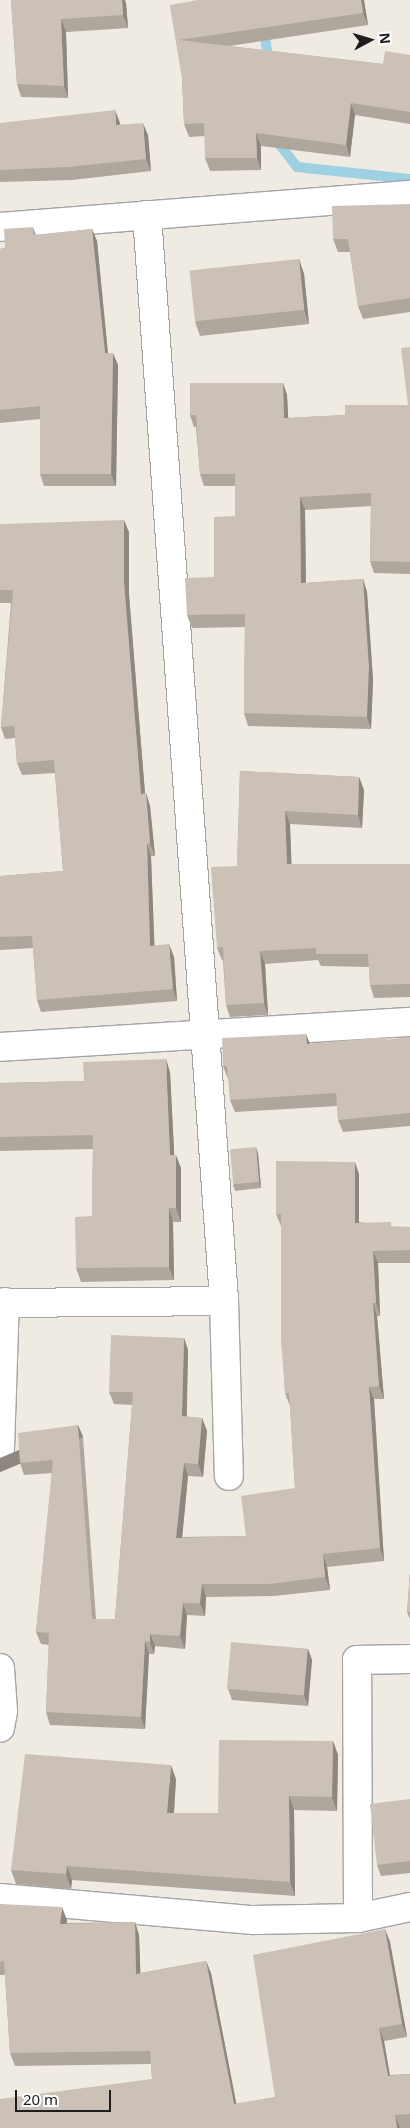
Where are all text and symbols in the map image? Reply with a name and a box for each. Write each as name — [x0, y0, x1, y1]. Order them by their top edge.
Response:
north arrow — [345, 15, 395, 65]
text: N — [375, 32, 395, 45]
scale bar — [18, 2080, 114, 2112]
text: 20 m — [23, 2089, 58, 2109]

